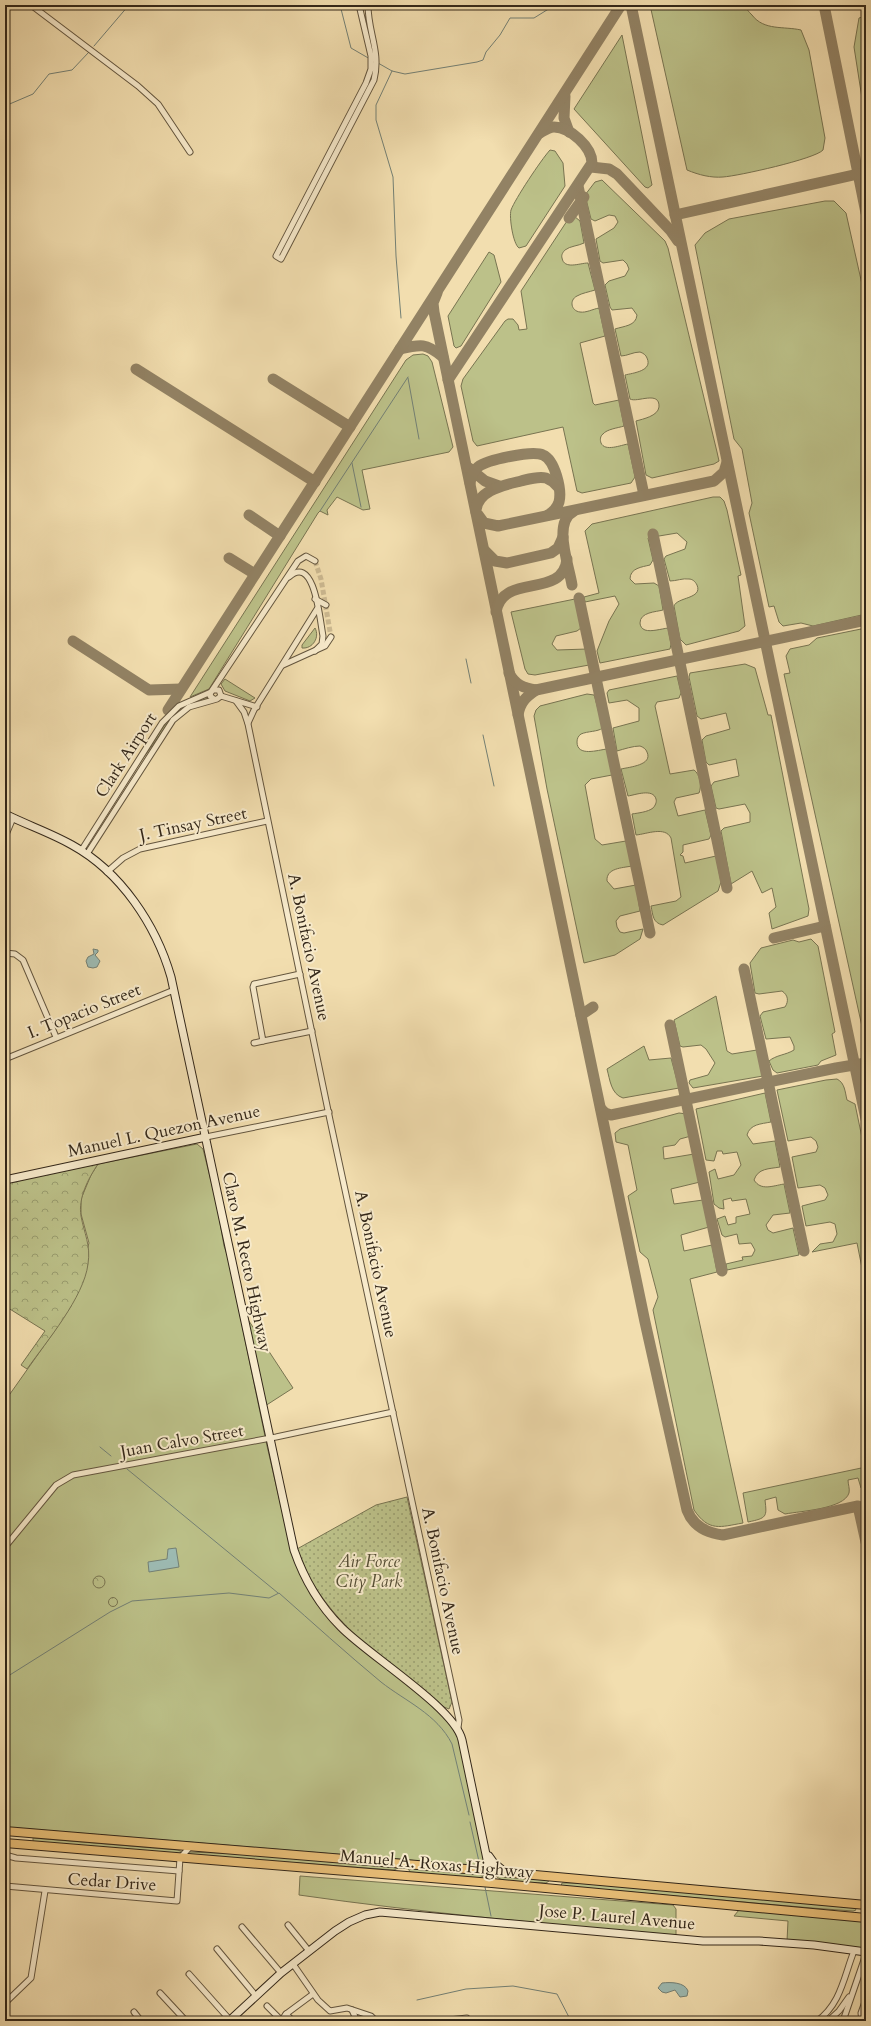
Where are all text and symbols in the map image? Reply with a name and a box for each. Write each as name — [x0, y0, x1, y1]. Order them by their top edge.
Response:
street label: Clark Airport — [90, 707, 163, 802]
street label: J. Tinsay Street — [134, 801, 249, 847]
street label: A. Bonifacio Avenue — [282, 871, 336, 1023]
street label: I. Topacio Street — [24, 978, 144, 1044]
street label: Manuel L. Quezon Avenue — [66, 1099, 262, 1163]
street label: Claro M. Recto Highway — [217, 1170, 277, 1354]
street label: A. Bonifacio Avenue — [349, 1188, 403, 1340]
street label: Juan Calvo Street — [116, 1419, 246, 1464]
street label: A. Bonifacio Avenue — [416, 1505, 470, 1657]
park label: Air Force City Park — [336, 1550, 403, 1593]
street label: Manuel A. Roxas Highway — [339, 1844, 535, 1884]
street label: Cedar Drive — [67, 1867, 157, 1897]
street label: Jose P. Laurel Avenue — [535, 1898, 696, 1935]

